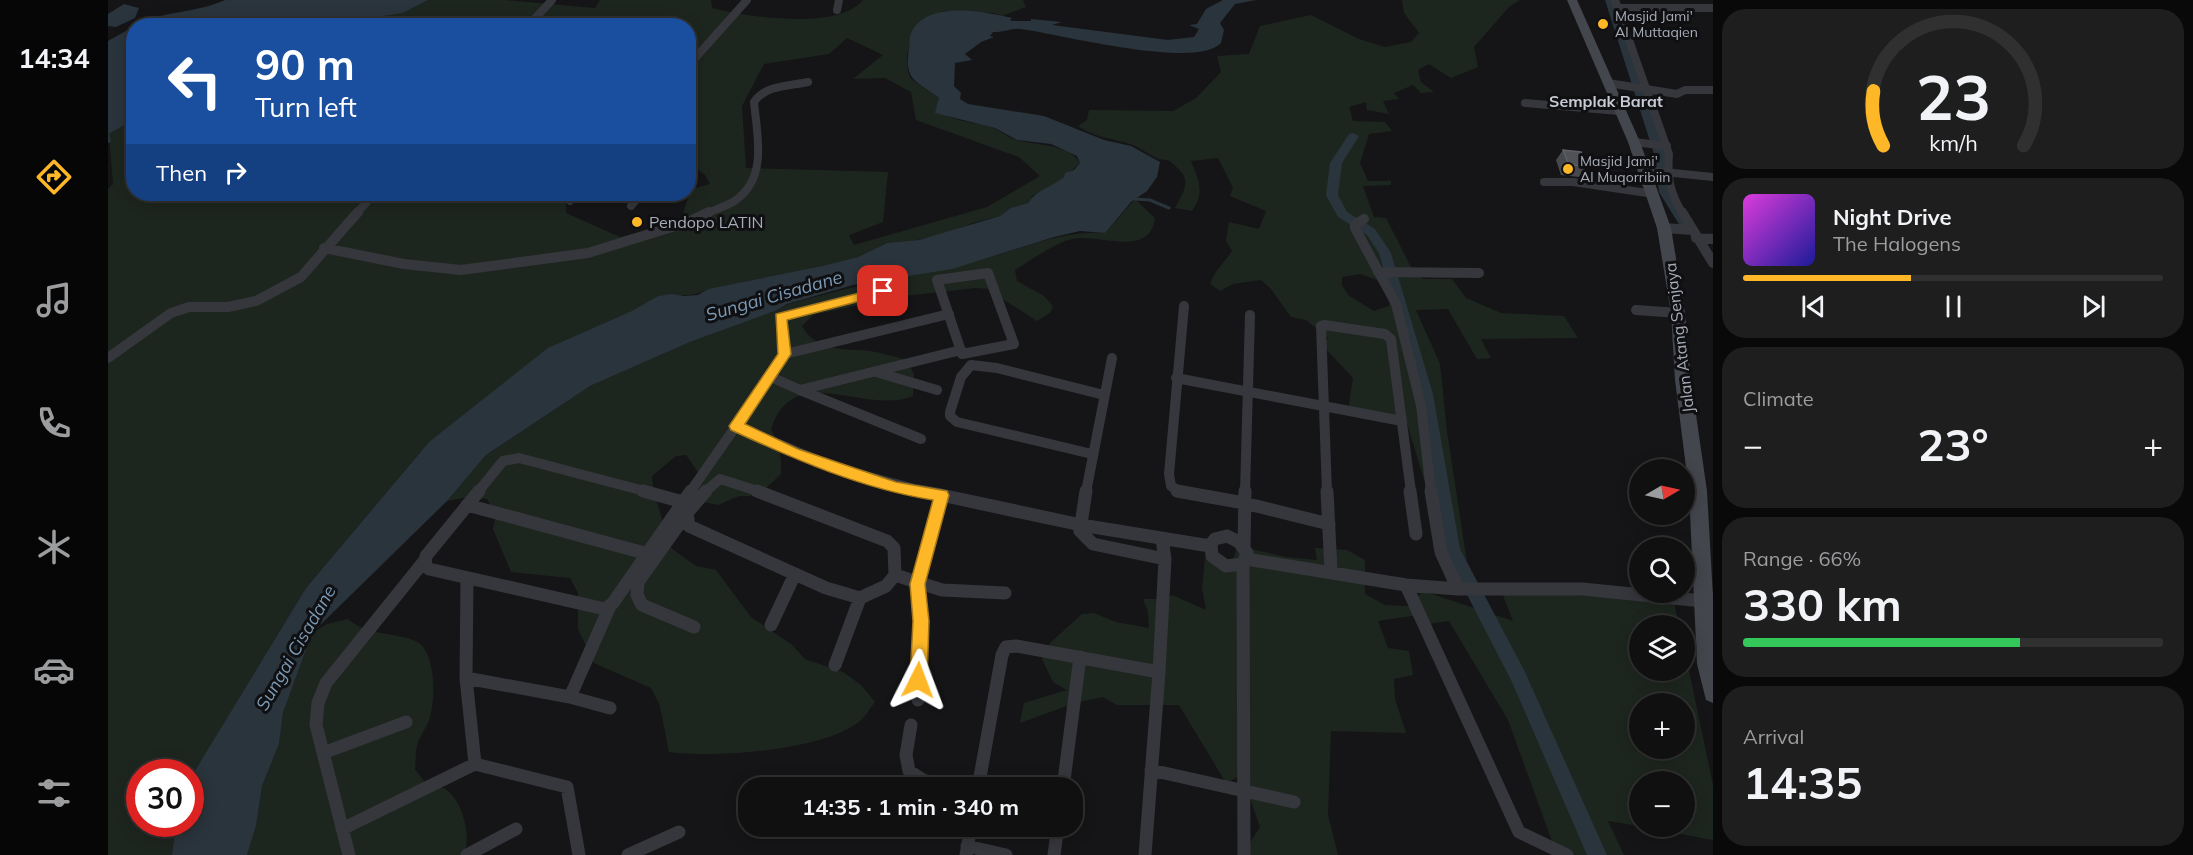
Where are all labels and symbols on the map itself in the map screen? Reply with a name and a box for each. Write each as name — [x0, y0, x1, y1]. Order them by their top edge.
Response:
place label: Masjid Jami' Al Muttaqien — [1615, 7, 1698, 41]
marker: Masjid Jami' Al Muttaqien — [1596, 17, 1610, 31]
district label: Semplak Barat — [1549, 91, 1663, 111]
place label: Masjid Jami' Al Muqorribiin — [1580, 152, 1671, 186]
marker: Masjid Jami' Al Muqorribiin — [1561, 162, 1575, 176]
place label: Pendopo LATIN — [649, 212, 763, 232]
marker: Pendopo LATIN — [630, 215, 644, 229]
street label: Jalan Atang Senjaya — [1660, 262, 1698, 414]
water label: Sungai Cisadane — [703, 265, 845, 326]
pin — [857, 265, 908, 316]
north arrow — [1629, 459, 1695, 525]
water label: Sungai Cisadane — [250, 581, 341, 715]
position arrow — [886, 648, 950, 712]
speed limit sign: 30 — [126, 759, 204, 837]

